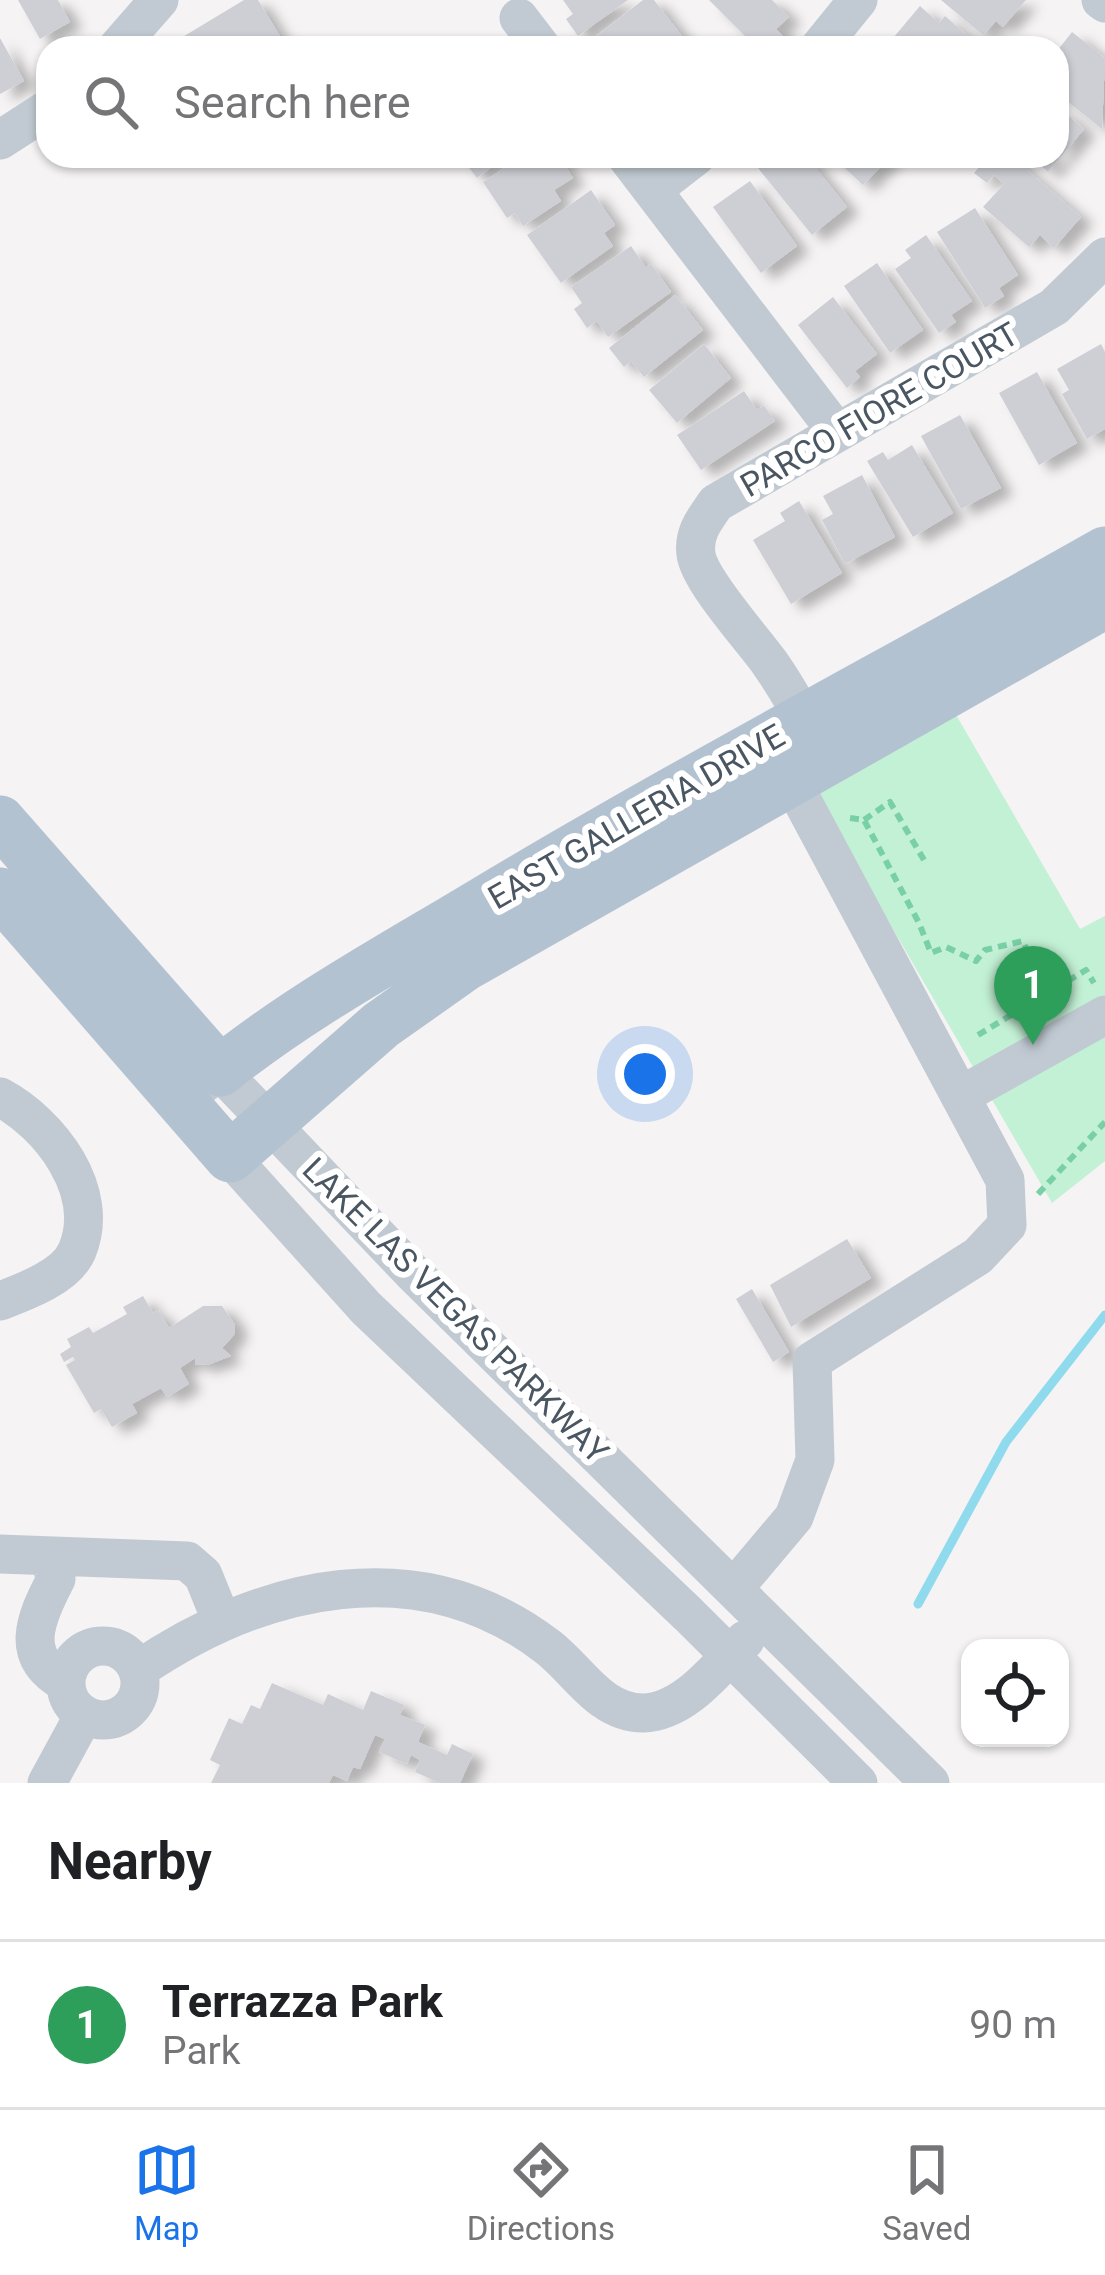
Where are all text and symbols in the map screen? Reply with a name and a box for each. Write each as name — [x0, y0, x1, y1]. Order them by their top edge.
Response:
search box — [36, 36, 1069, 168]
icon: search — [78, 69, 144, 135]
text: Search here — [174, 76, 411, 129]
street label: PARCO FIORE COURT — [733, 314, 1025, 505]
street label: EAST GALLERIA DRIVE — [481, 716, 791, 917]
pin: 1 — [994, 946, 1072, 1045]
your location — [615, 1044, 675, 1104]
street label: LAKE LAS VEGAS PARKWAY — [295, 1150, 617, 1471]
map controls — [961, 1639, 1069, 1747]
button: locate — [961, 1639, 1069, 1747]
text: Nearby — [48, 1832, 212, 1891]
text: Terrazza Park — [162, 1975, 443, 2028]
text: 1 — [76, 2002, 98, 2048]
text: 90 m — [969, 2002, 1057, 2048]
text: Park — [162, 2028, 241, 2074]
tab: Map — [134, 2137, 200, 2248]
tab: Directions — [467, 2137, 615, 2248]
tab: Saved — [882, 2137, 971, 2248]

